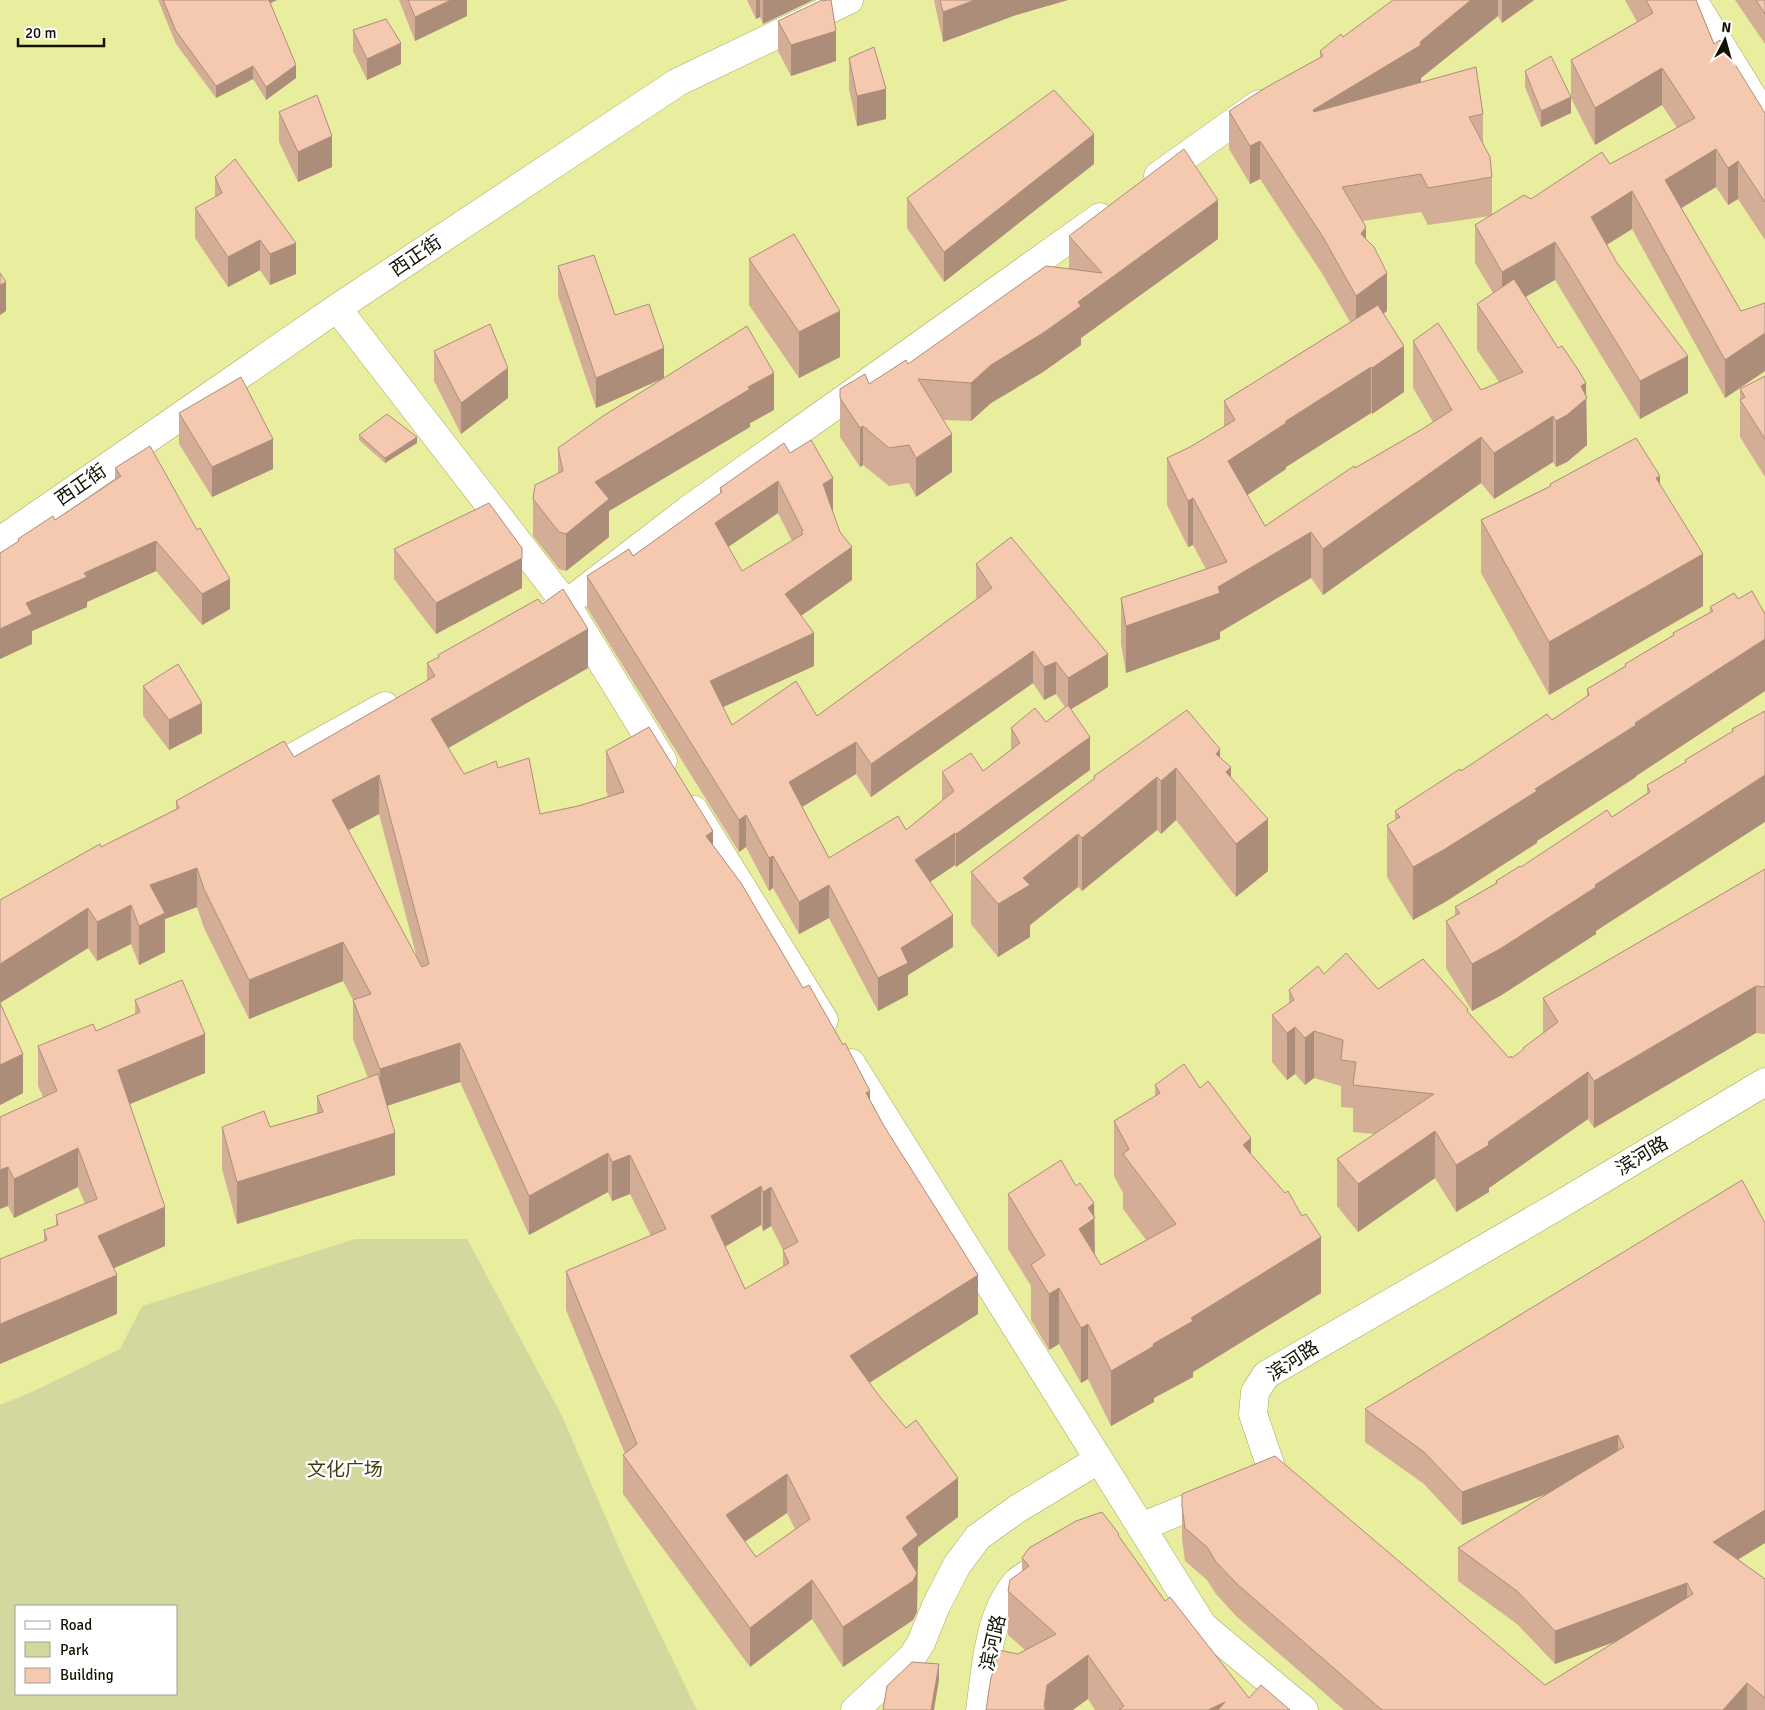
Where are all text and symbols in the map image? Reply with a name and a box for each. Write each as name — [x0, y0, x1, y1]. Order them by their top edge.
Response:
scale bar — [18, 15, 104, 47]
north arrow — [1700, 15, 1750, 65]
text: N — [1721, 19, 1732, 37]
text: 20 m — [25, 24, 56, 42]
street label: 西正街 — [386, 230, 446, 282]
street label: 西正街 — [51, 459, 111, 511]
street label: 滨河路 — [1611, 1131, 1673, 1181]
street label: 滨河路 — [1263, 1335, 1323, 1387]
park label: 文化广场 — [307, 1458, 383, 1482]
legend — [15, 1605, 178, 1695]
street label: 滨河路 — [975, 1613, 1011, 1673]
text: Road — [60, 1616, 92, 1634]
text: Park — [60, 1641, 89, 1659]
text: Building — [60, 1666, 114, 1684]

